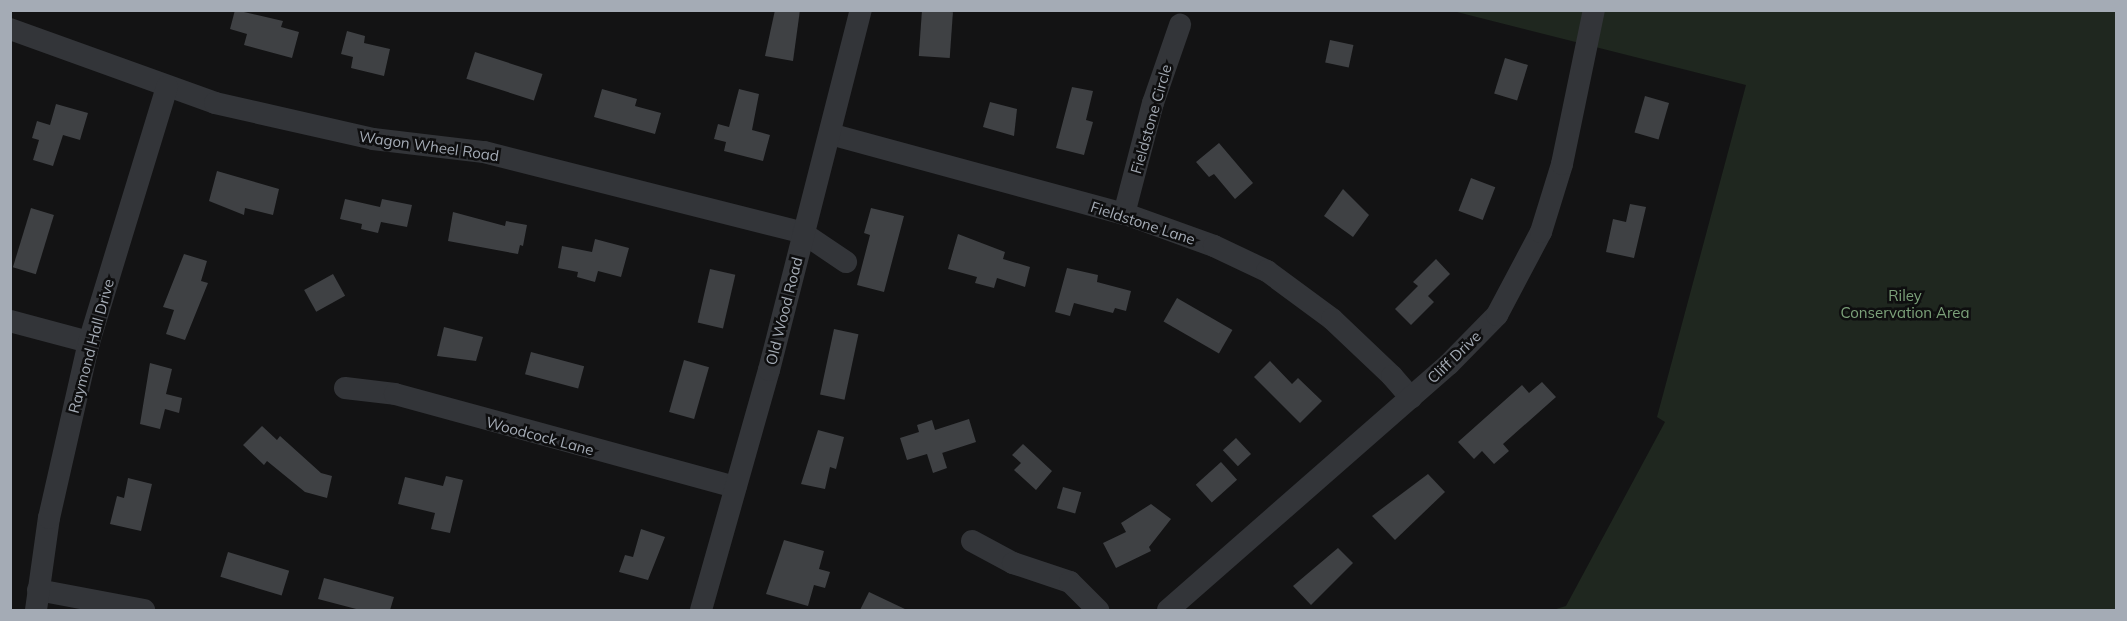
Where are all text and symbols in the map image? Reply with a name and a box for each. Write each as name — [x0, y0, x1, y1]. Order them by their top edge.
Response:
street label: Fieldstone Circle — [1127, 62, 1175, 176]
street label: Wagon Wheel Road — [358, 127, 500, 165]
street label: Fieldstone Lane — [1088, 198, 1198, 248]
street label: Old Wood Road — [762, 255, 806, 367]
street label: Raymond Hall Drive — [64, 277, 118, 415]
park label: Riley Conservation Area — [1840, 286, 1970, 321]
street label: Cliff Drive — [1423, 327, 1485, 387]
street label: Woodcock Lane — [484, 413, 596, 459]

